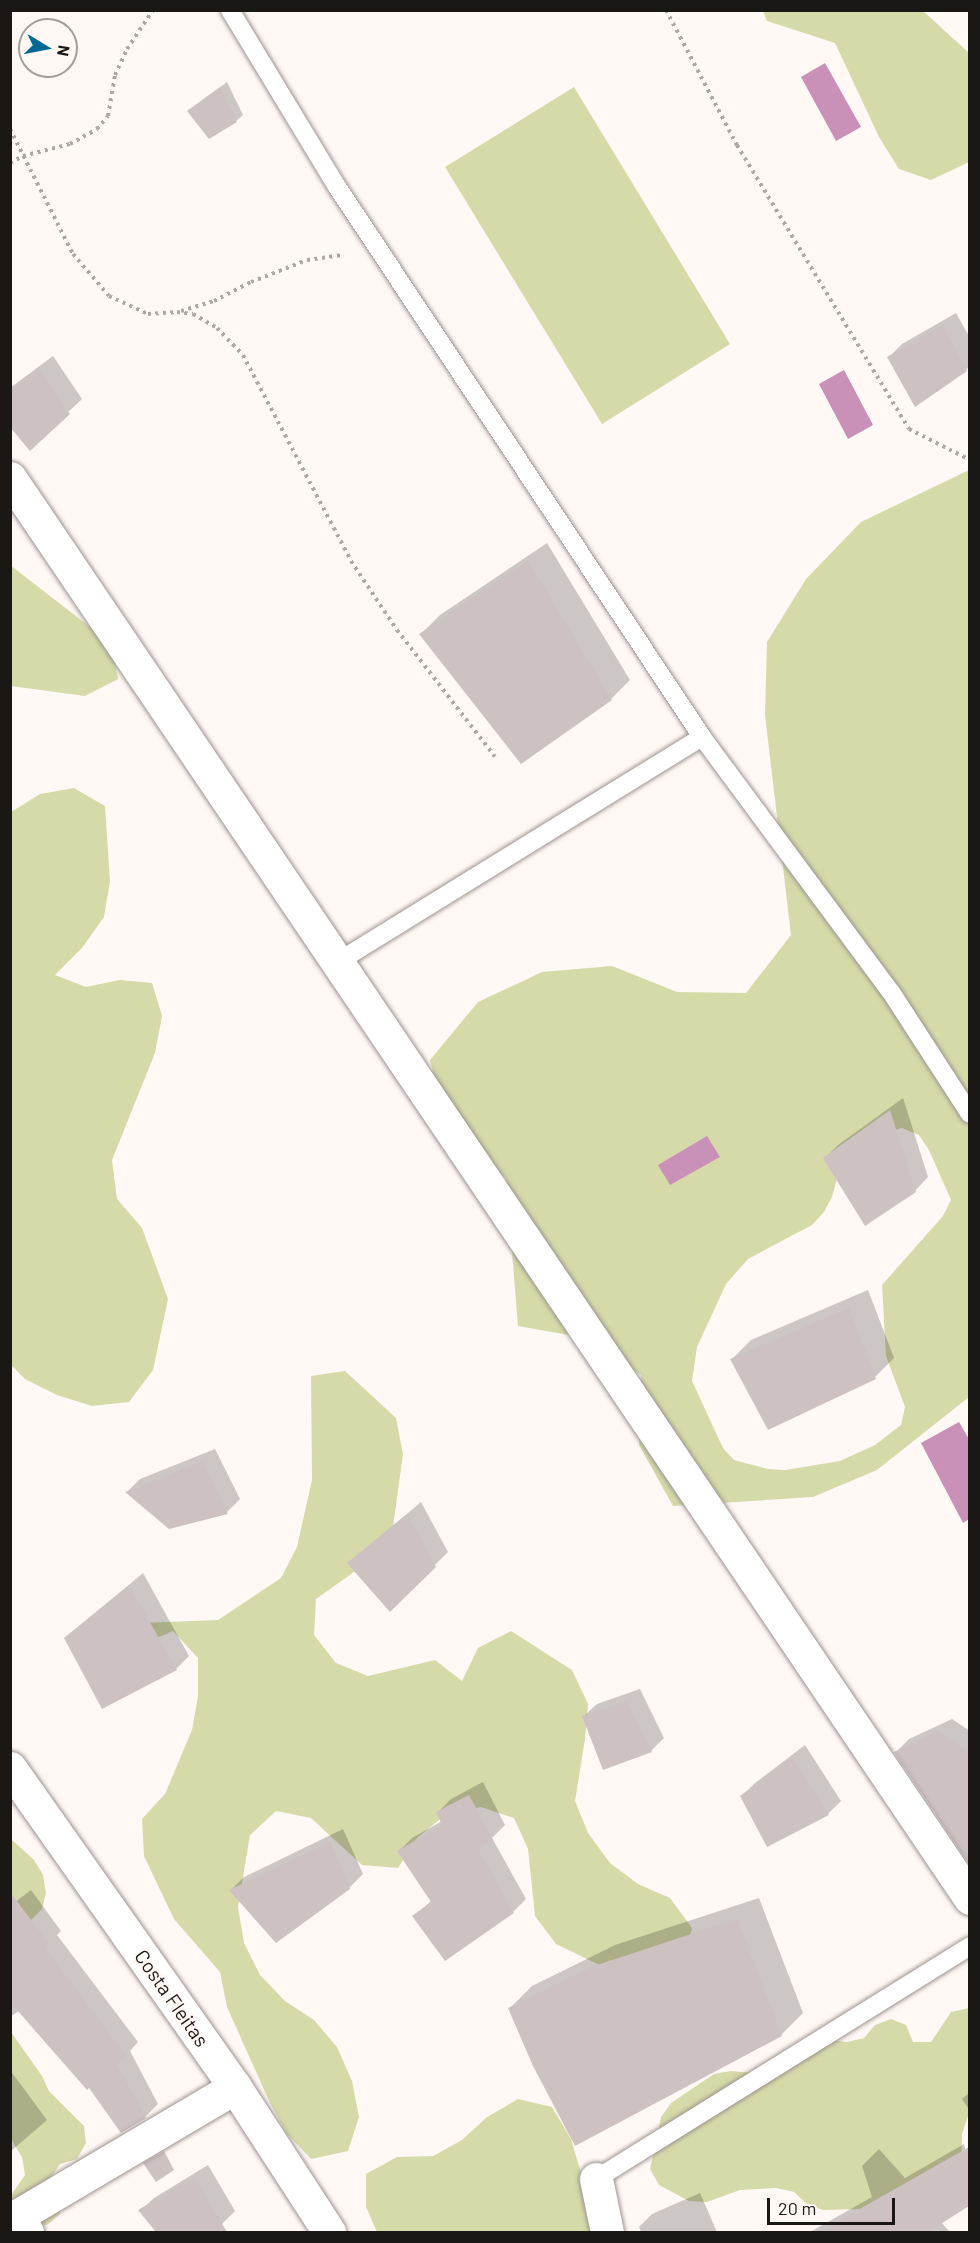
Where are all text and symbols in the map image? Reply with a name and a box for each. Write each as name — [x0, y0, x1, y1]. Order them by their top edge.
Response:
north arrow — [18, 18, 78, 78]
text: N — [54, 44, 75, 58]
street label: Costa Fleitas — [130, 1945, 214, 2051]
scale bar — [770, 2186, 898, 2224]
text: 20 m — [778, 2197, 816, 2219]

